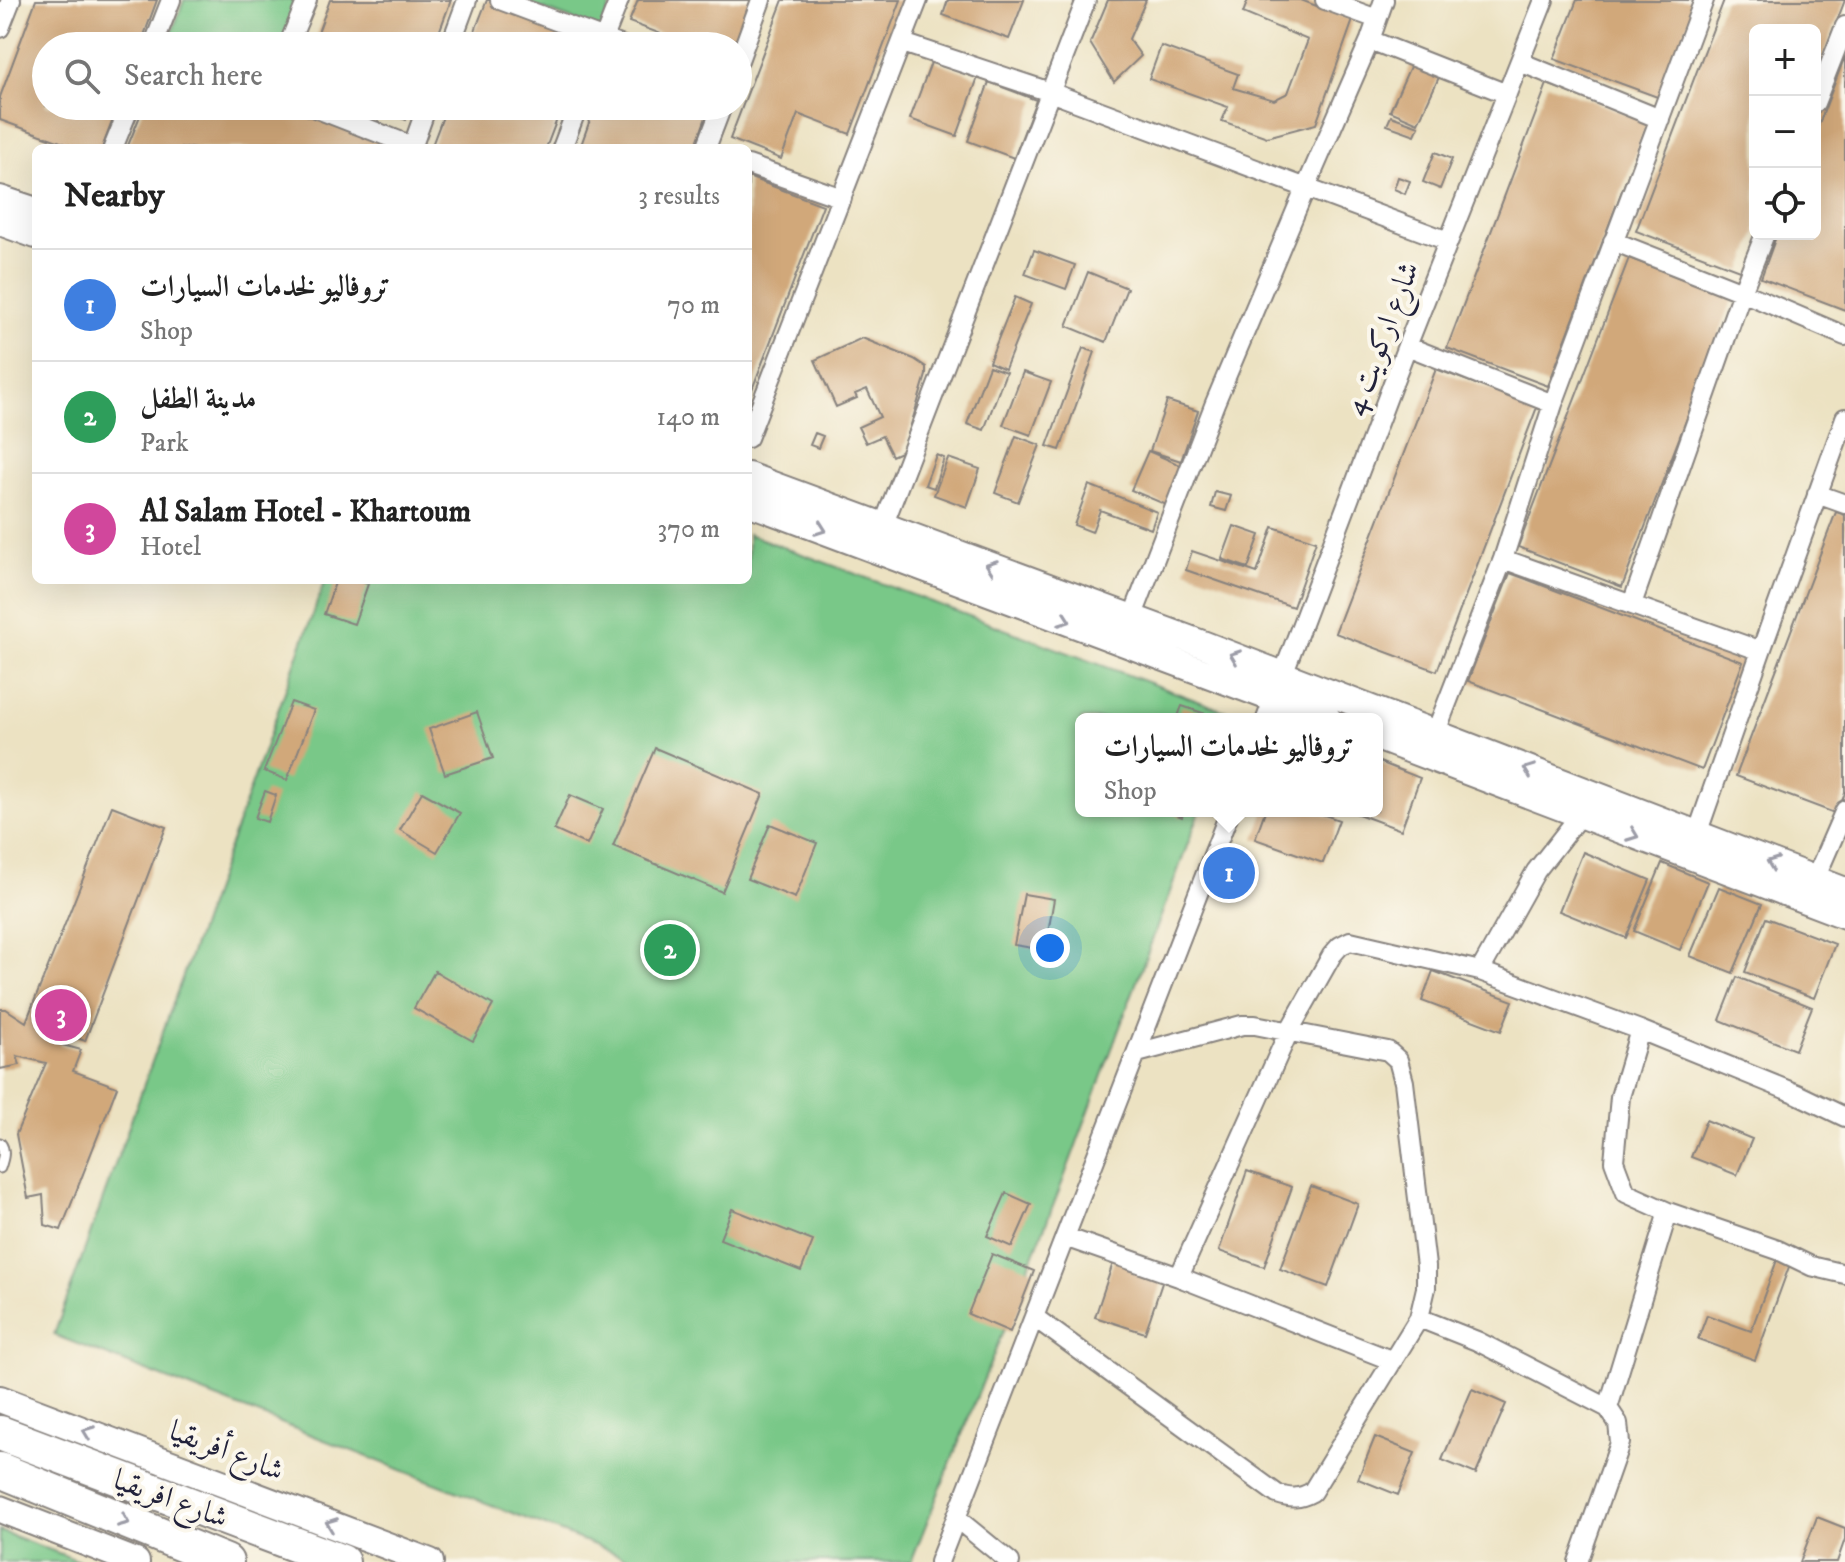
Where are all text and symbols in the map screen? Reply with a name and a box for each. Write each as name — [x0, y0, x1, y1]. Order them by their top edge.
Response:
map controls — [1749, 24, 1821, 240]
button: + — [1749, 24, 1821, 96]
search box — [32, 32, 752, 120]
icon: search — [60, 54, 104, 98]
text: Search here — [124, 58, 263, 95]
button: − — [1749, 96, 1821, 168]
button: locate — [1749, 168, 1821, 240]
text: Nearby — [64, 175, 165, 217]
text: 3 results — [638, 180, 720, 213]
street label: شارع اركويت 4 — [1336, 257, 1433, 422]
text: تروفاليو لخدمات السيارات — [140, 269, 391, 306]
text: 1 — [85, 289, 95, 322]
text: 70 m — [667, 289, 720, 322]
text: Shop — [140, 315, 193, 348]
text: مدينة الطفل — [140, 381, 256, 418]
text: 2 — [84, 401, 96, 434]
text: 140 m — [656, 401, 720, 434]
text: Park — [140, 427, 189, 460]
text: Al Salam Hotel - Khartoum — [140, 494, 471, 531]
text: 3 — [85, 513, 95, 546]
text: 370 m — [658, 513, 720, 546]
one-way arrow — [813, 519, 827, 536]
text: Hotel — [140, 531, 201, 564]
one-way arrow — [985, 559, 999, 576]
one-way arrow — [1057, 610, 1071, 627]
one-way arrow — [1229, 649, 1243, 666]
popup — [1075, 713, 1383, 817]
text: تروفاليو لخدمات السيارات — [1104, 729, 1354, 766]
one-way arrow — [1523, 763, 1537, 780]
text: Shop — [1104, 775, 1157, 808]
one-way arrow — [1625, 825, 1639, 842]
pin: 1 — [1203, 843, 1255, 903]
one-way arrow — [1766, 856, 1780, 873]
pin: 2 — [644, 920, 696, 980]
your location — [1030, 928, 1070, 968]
pin: 3 — [35, 985, 87, 1045]
street label: شارع أفريقيا — [162, 1409, 290, 1495]
one-way arrow — [82, 1425, 96, 1442]
street label: شارع افريقيا — [107, 1462, 233, 1542]
one-way arrow — [116, 1511, 130, 1527]
one-way arrow — [325, 1517, 339, 1534]

